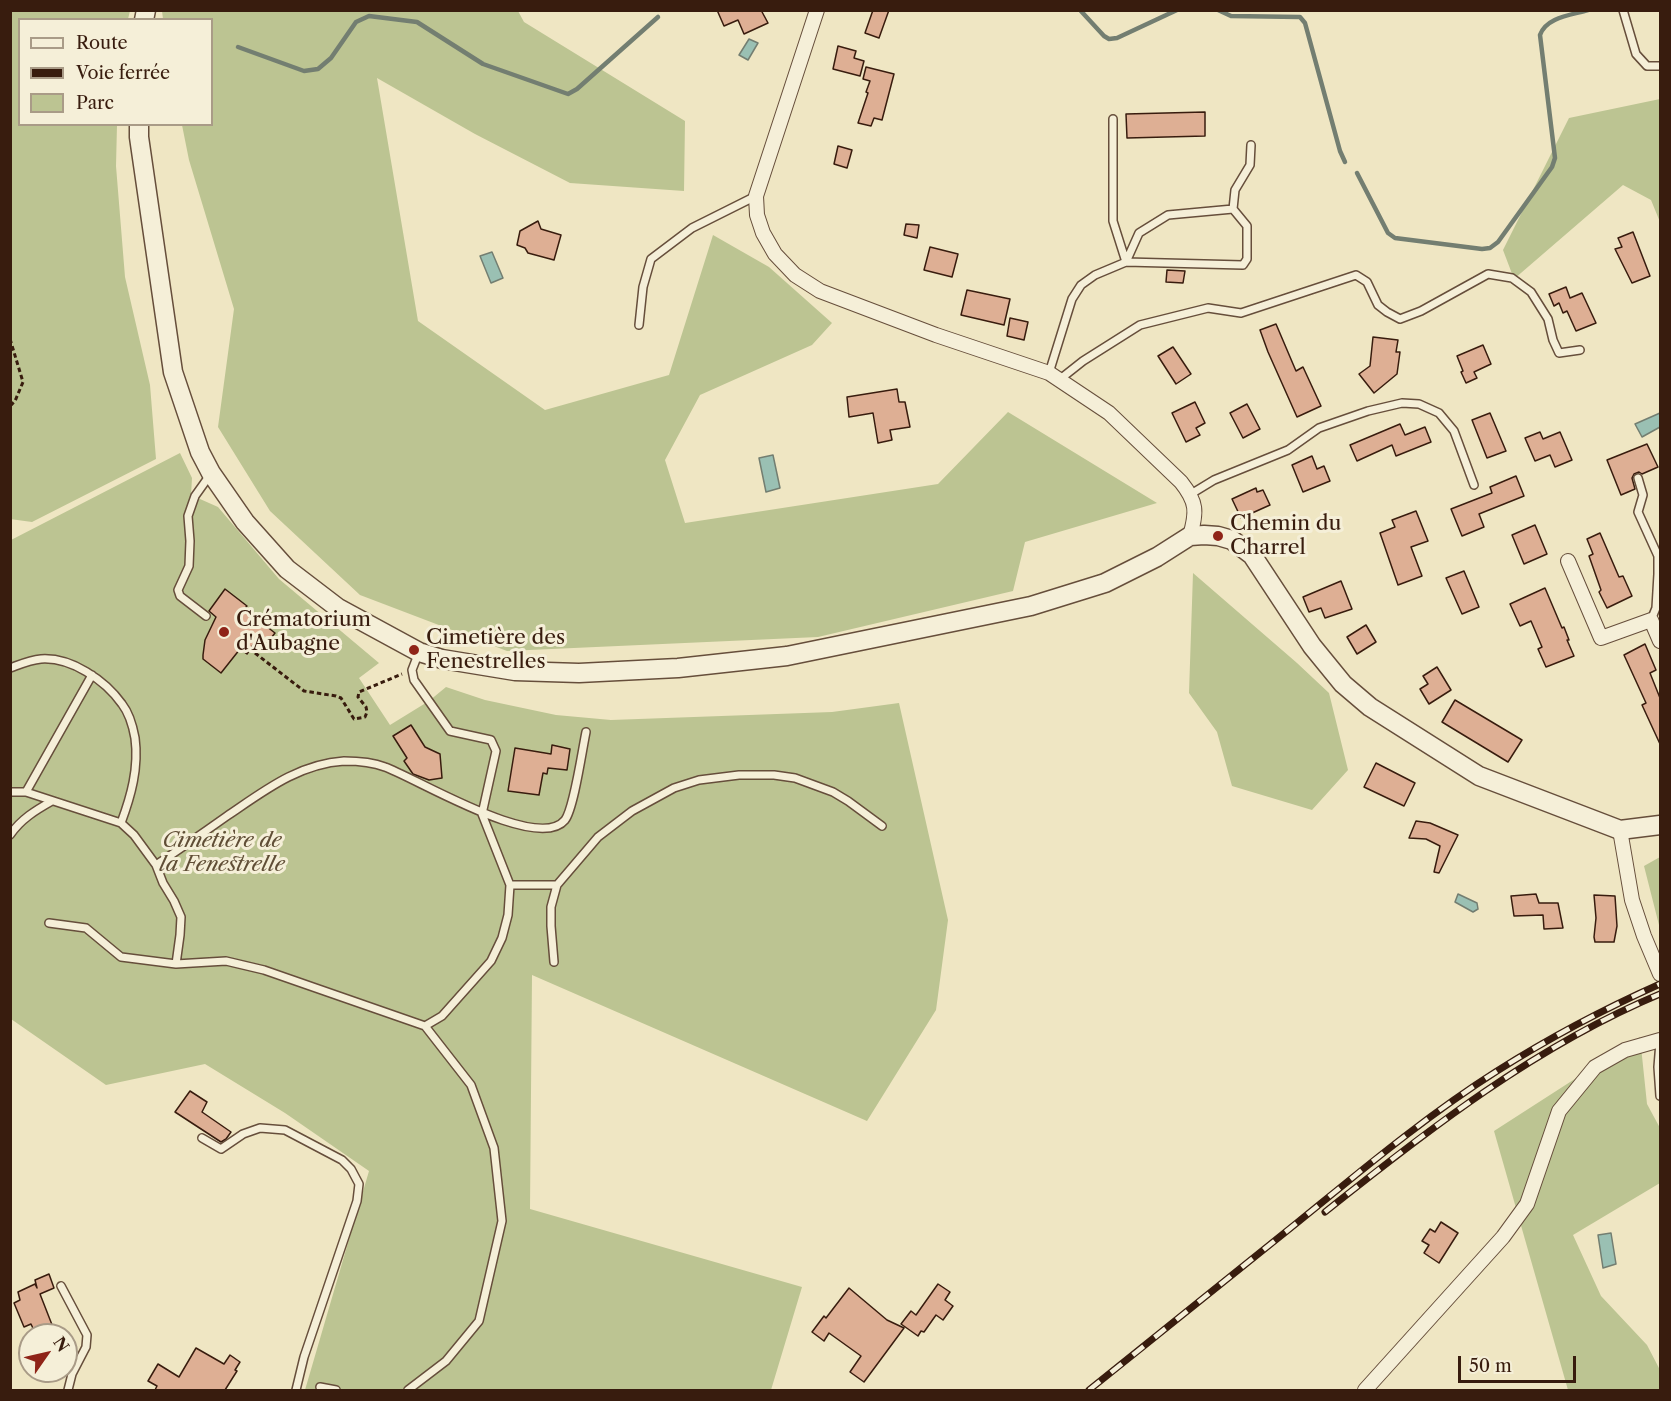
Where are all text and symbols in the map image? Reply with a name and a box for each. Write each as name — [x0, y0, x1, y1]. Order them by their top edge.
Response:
legend — [18, 18, 213, 126]
text: Route — [76, 32, 128, 54]
text: Voie ferrée — [76, 62, 170, 84]
text: Parc — [76, 92, 114, 114]
place label: Chemin du Charrel — [1230, 511, 1342, 561]
marker: Chemin du Charrel — [1211, 529, 1225, 543]
place label: Crématorium d'Aubagne — [236, 607, 371, 657]
marker: Crématorium d'Aubagne — [217, 625, 231, 639]
place label: Cimetière des Fenestrelles — [426, 625, 565, 675]
marker: Cimetière des Fenestrelles — [407, 643, 421, 657]
park label: Cimetière de la Fenestrelle — [159, 828, 285, 878]
north arrow — [18, 1323, 78, 1383]
text: N — [49, 1333, 73, 1355]
scale bar — [1461, 1344, 1580, 1382]
text: 50 m — [1469, 1355, 1512, 1377]

